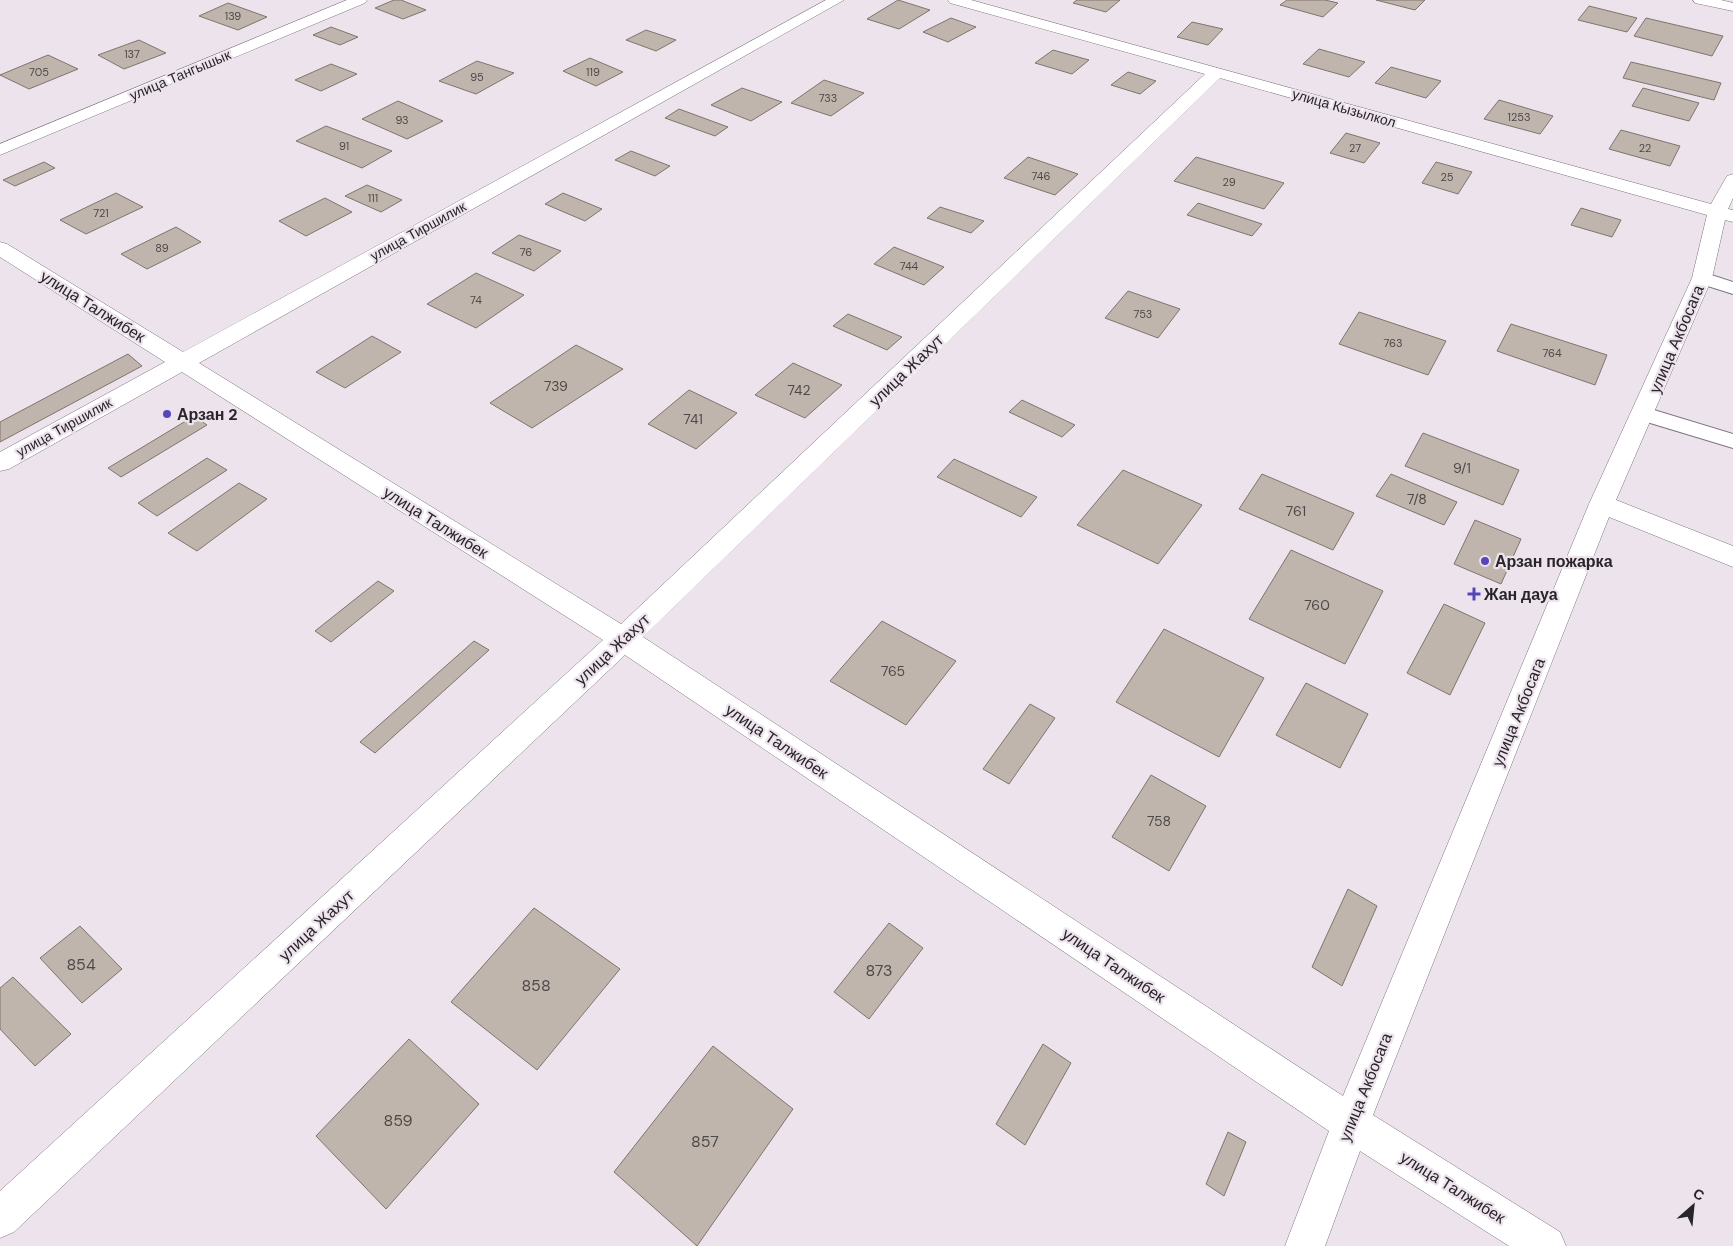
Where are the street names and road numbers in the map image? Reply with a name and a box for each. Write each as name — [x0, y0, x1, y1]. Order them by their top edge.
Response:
street label: улица Тангышык — [127, 45, 234, 104]
street label: улица Кызылкол — [1290, 85, 1398, 131]
street label: улица Тиршилик — [367, 197, 470, 265]
street label: улица Талжибек — [36, 266, 150, 348]
street label: улица Акбосага — [1644, 282, 1709, 397]
street label: улица Жахут — [865, 329, 948, 411]
street label: улица Тиршилик — [13, 393, 116, 461]
street label: улица Талжибек — [379, 482, 493, 564]
street label: улица Жахут — [570, 609, 655, 690]
street label: улица Акбосага — [1487, 655, 1550, 770]
street label: улица Талжибек — [721, 699, 833, 784]
street label: улица Жахут — [274, 885, 359, 966]
street label: улица Талжибек — [1058, 923, 1170, 1008]
street label: улица Акбосага — [1334, 1030, 1397, 1145]
street label: улица Талжибек — [1396, 1147, 1510, 1229]

